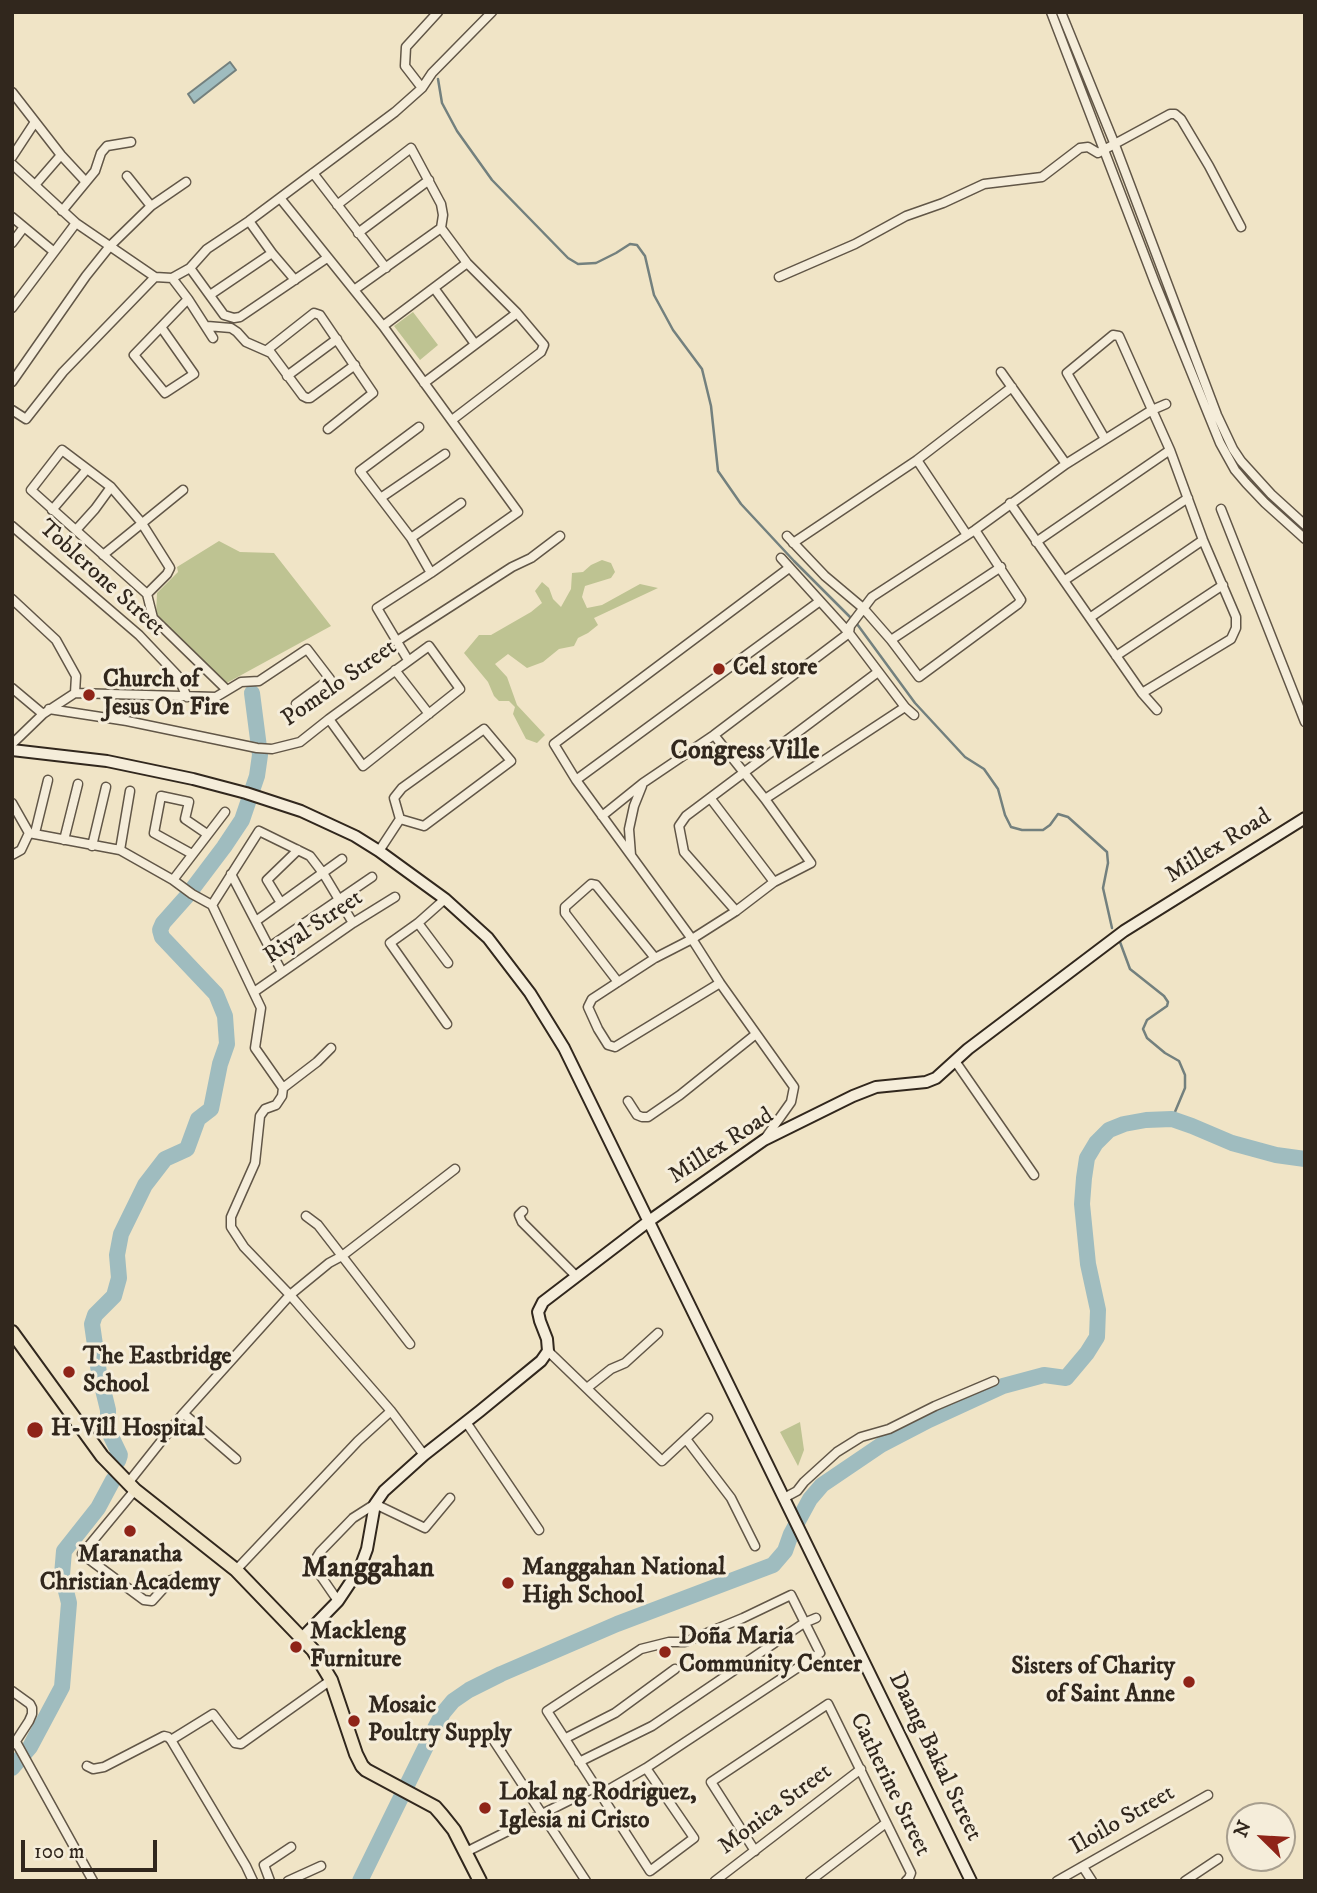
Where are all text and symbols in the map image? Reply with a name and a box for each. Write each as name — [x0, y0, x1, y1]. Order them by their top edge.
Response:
street label: Toblerone Street — [32, 515, 170, 643]
street label: Pomelo Street — [277, 634, 403, 734]
place label: Cel store — [733, 655, 817, 683]
marker: Cel store — [711, 661, 727, 677]
place label: Church of Jesus On Fire — [103, 667, 229, 723]
marker: Church of Jesus On Fire — [81, 687, 97, 703]
district label: Congress Ville — [671, 737, 819, 769]
street label: Millex Road — [1161, 803, 1277, 891]
street label: Riyal Street — [259, 885, 369, 971]
street label: Millex Road — [664, 1103, 780, 1191]
place label: The Eastbridge School — [83, 1344, 232, 1400]
marker: The Eastbridge School — [61, 1364, 77, 1380]
place label: H-Vill Hospital — [51, 1416, 204, 1444]
marker: H-Vill Hospital — [25, 1420, 45, 1440]
marker: Maranatha Christian Academy — [122, 1523, 138, 1539]
place label: Maranatha Christian Academy — [40, 1542, 220, 1598]
district label: Manggahan — [302, 1553, 434, 1587]
place label: Manggahan National High School — [522, 1555, 726, 1611]
marker: Manggahan National High School — [500, 1575, 516, 1591]
place label: Mackleng Furniture — [310, 1619, 406, 1675]
place label: Doña Maria Community Center — [679, 1624, 862, 1680]
marker: Mackleng Furniture — [288, 1639, 304, 1655]
marker: Doña Maria Community Center — [657, 1644, 673, 1660]
place label: Sisters of Charity of Saint Anne — [1011, 1654, 1175, 1710]
street label: Daang Bakal Street — [881, 1668, 987, 1846]
marker: Sisters of Charity of Saint Anne — [1181, 1674, 1197, 1690]
place label: Mosaic Poultry Supply — [368, 1693, 511, 1749]
street label: Catherine Street — [842, 1709, 936, 1861]
marker: Mosaic Poultry Supply — [346, 1713, 362, 1729]
street label: Monica Street — [714, 1758, 838, 1862]
place label: Lokal ng Rodriguez, Iglesia ni Cristo — [499, 1780, 696, 1836]
street label: Iloilo Street — [1066, 1780, 1180, 1862]
marker: Lokal ng Rodriguez, Iglesia ni Cristo — [477, 1800, 493, 1816]
north arrow — [1226, 1802, 1296, 1872]
text: N — [1230, 1817, 1257, 1841]
scale bar — [24, 1826, 161, 1870]
text: 100 m — [34, 1839, 85, 1865]

